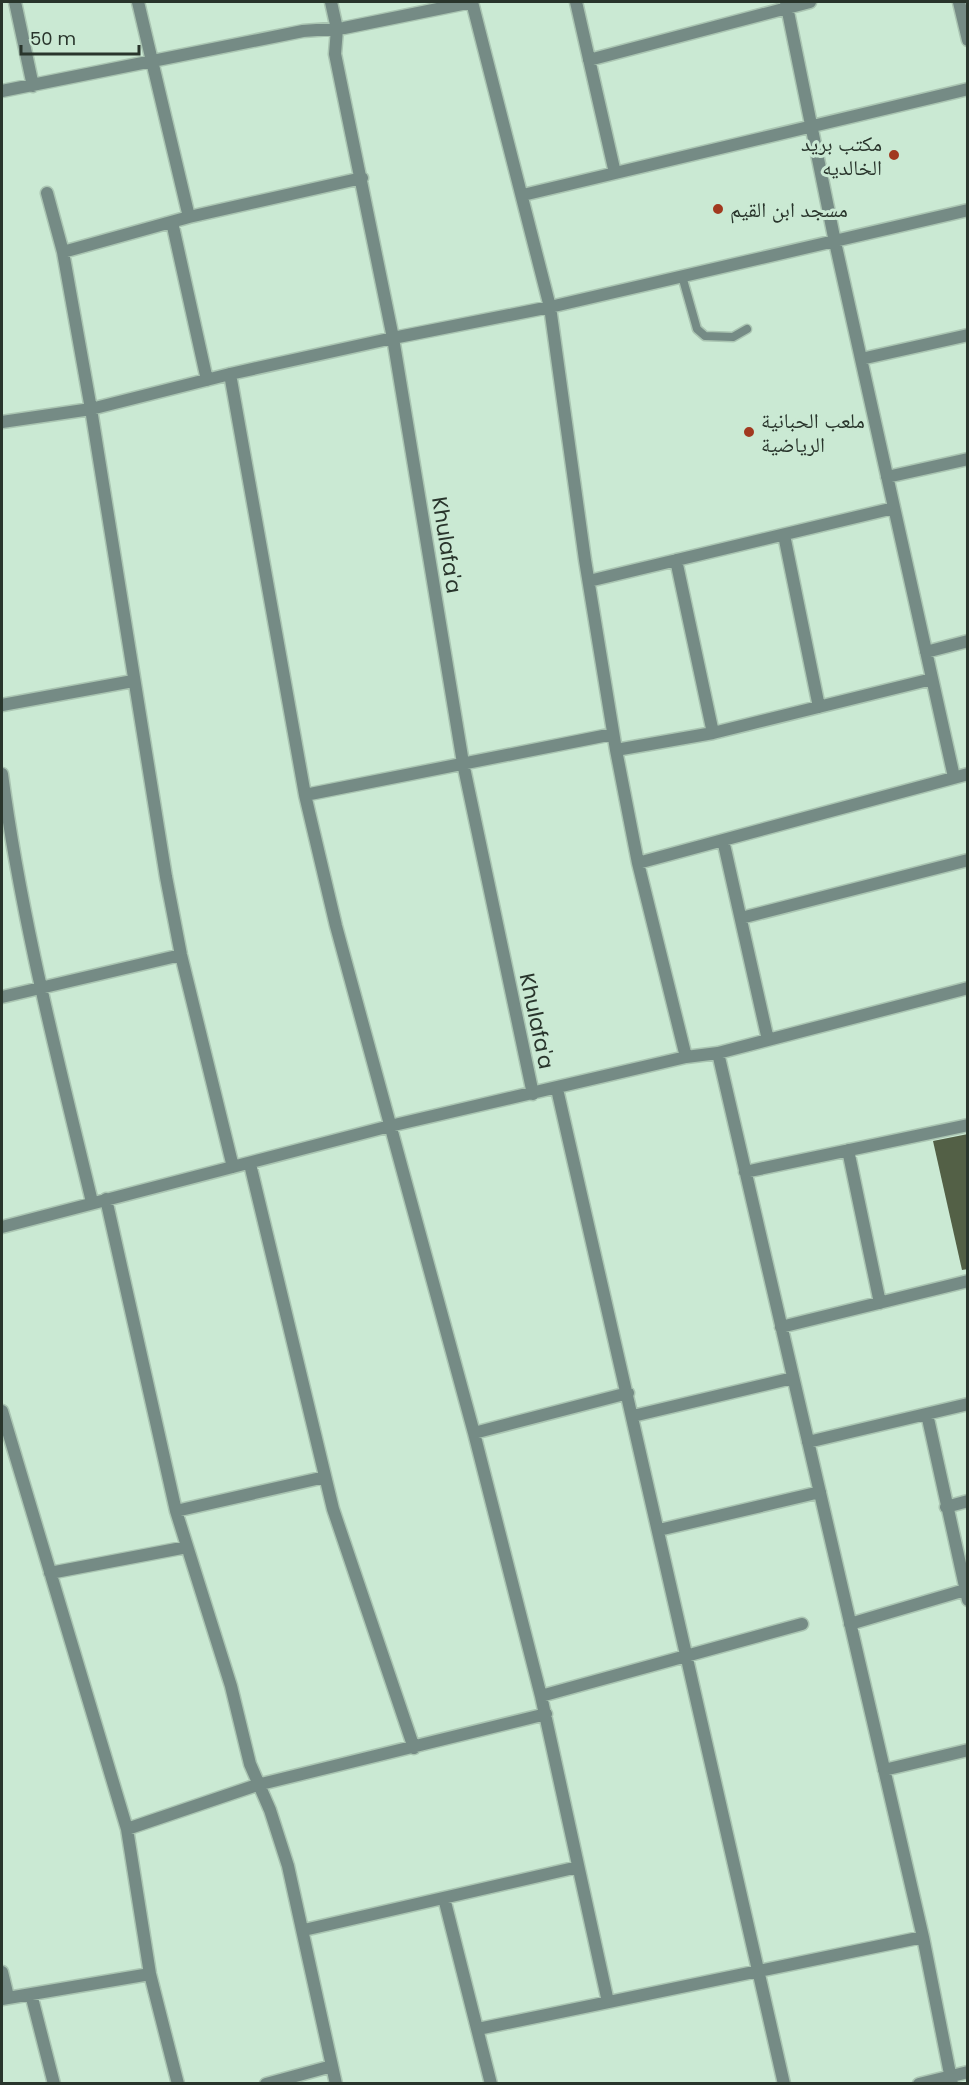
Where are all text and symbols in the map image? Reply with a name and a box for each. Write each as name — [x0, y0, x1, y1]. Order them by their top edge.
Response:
scale bar — [21, 18, 140, 56]
text: 50 m — [30, 26, 76, 51]
place label: مكتب بريد الخالديه — [801, 129, 882, 182]
marker: مكتب بريد الخالديه — [887, 148, 901, 162]
place label: مسجد ابن القيم — [730, 195, 848, 224]
marker: مسجد ابن القيم — [711, 202, 725, 216]
place label: ملعب الحبانية الرياضية — [761, 406, 865, 459]
marker: ملعب الحبانية الرياضية — [742, 425, 756, 439]
street label: Khulafa'a — [425, 495, 469, 595]
street label: Khulafa'a — [513, 970, 561, 1072]

